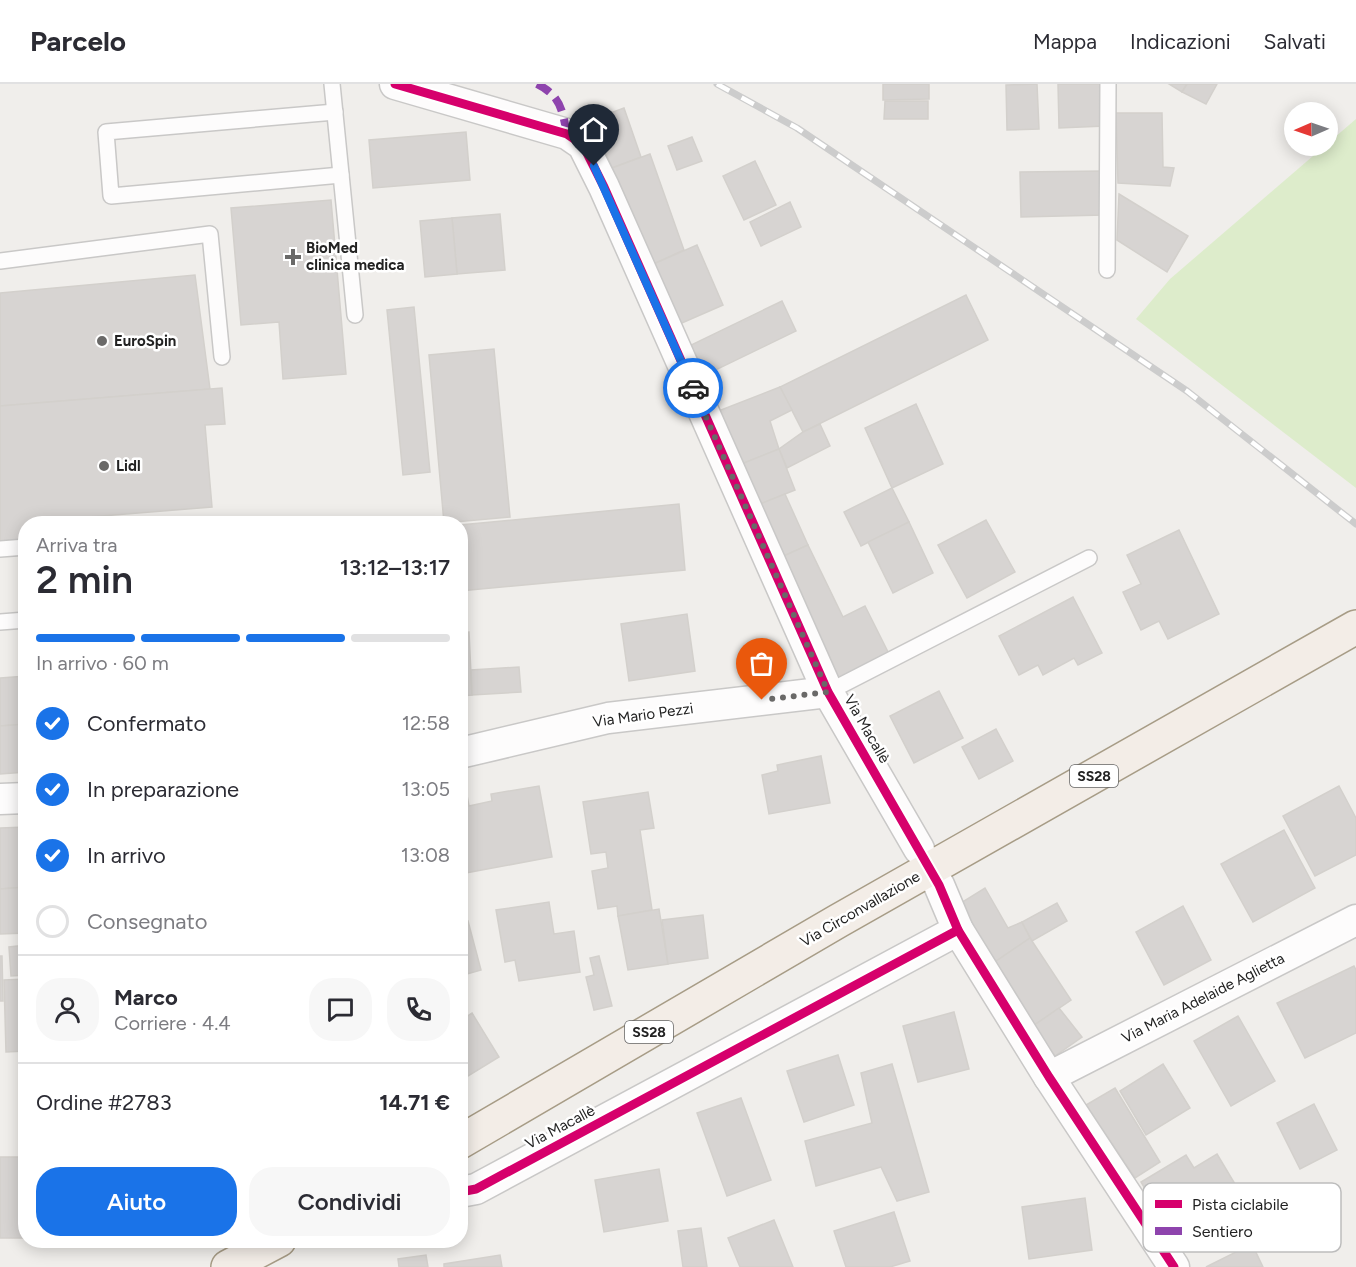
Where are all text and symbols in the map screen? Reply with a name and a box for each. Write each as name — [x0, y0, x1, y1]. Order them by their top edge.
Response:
text: Parcelo — [30, 24, 126, 58]
text: Mappa — [1033, 29, 1097, 54]
text: Indicazioni — [1130, 29, 1231, 54]
text: Salvati — [1264, 29, 1326, 54]
north arrow — [1284, 102, 1338, 156]
map controls — [1284, 102, 1338, 156]
pin — [568, 104, 619, 166]
icon: home — [577, 113, 610, 146]
place label: BioMed clinica medica — [306, 239, 404, 274]
marker: BioMed clinica medica — [284, 248, 302, 266]
place label: EuroSpin — [114, 332, 176, 350]
marker: EuroSpin — [95, 334, 109, 348]
courier — [663, 358, 723, 418]
icon: car — [677, 372, 710, 405]
place label: Lidl — [116, 457, 141, 475]
marker: Lidl — [97, 459, 111, 473]
text: Arriva tra — [36, 533, 118, 557]
text: 13:12–13:17 — [340, 554, 450, 581]
text: 2 min — [36, 556, 133, 603]
pin — [736, 638, 787, 700]
icon: bag — [745, 647, 778, 680]
text: In arrivo · 60 m — [36, 651, 169, 675]
street label: Via Macallè — [840, 692, 894, 766]
street label: Via Mario Pezzi — [592, 699, 694, 731]
icon: check — [36, 707, 69, 740]
text: Confermato — [87, 710, 206, 737]
text: 12:58 — [402, 711, 450, 735]
road number: SS28 — [1070, 765, 1118, 787]
icon: check — [36, 773, 69, 806]
text: In preparazione — [87, 776, 239, 803]
text: 13:05 — [401, 777, 450, 801]
icon: check — [36, 839, 69, 872]
text: In arrivo — [87, 842, 166, 869]
text: 13:08 — [401, 843, 450, 867]
street label: Via Circonvallazione — [797, 867, 923, 951]
text: Consegnato — [87, 908, 208, 935]
street label: Via Maria Adelaide Aglietta — [1119, 949, 1287, 1047]
button: person — [36, 978, 99, 1041]
button: chat — [309, 978, 372, 1041]
button: phone — [387, 978, 450, 1041]
text: Marco — [114, 984, 178, 1011]
text: Corriere · 4.4 — [114, 1011, 231, 1035]
road number: SS28 — [625, 1021, 673, 1043]
text: Ordine #2783 — [36, 1089, 172, 1116]
text: 14.71 € — [379, 1089, 450, 1116]
street label: Via Macallè — [522, 1101, 598, 1153]
button: Aiuto — [36, 1167, 237, 1236]
button: Condividi — [249, 1167, 450, 1236]
legend — [1143, 1183, 1341, 1252]
text: Pista ciclabile — [1192, 1195, 1289, 1214]
text: Sentiero — [1192, 1222, 1253, 1241]

